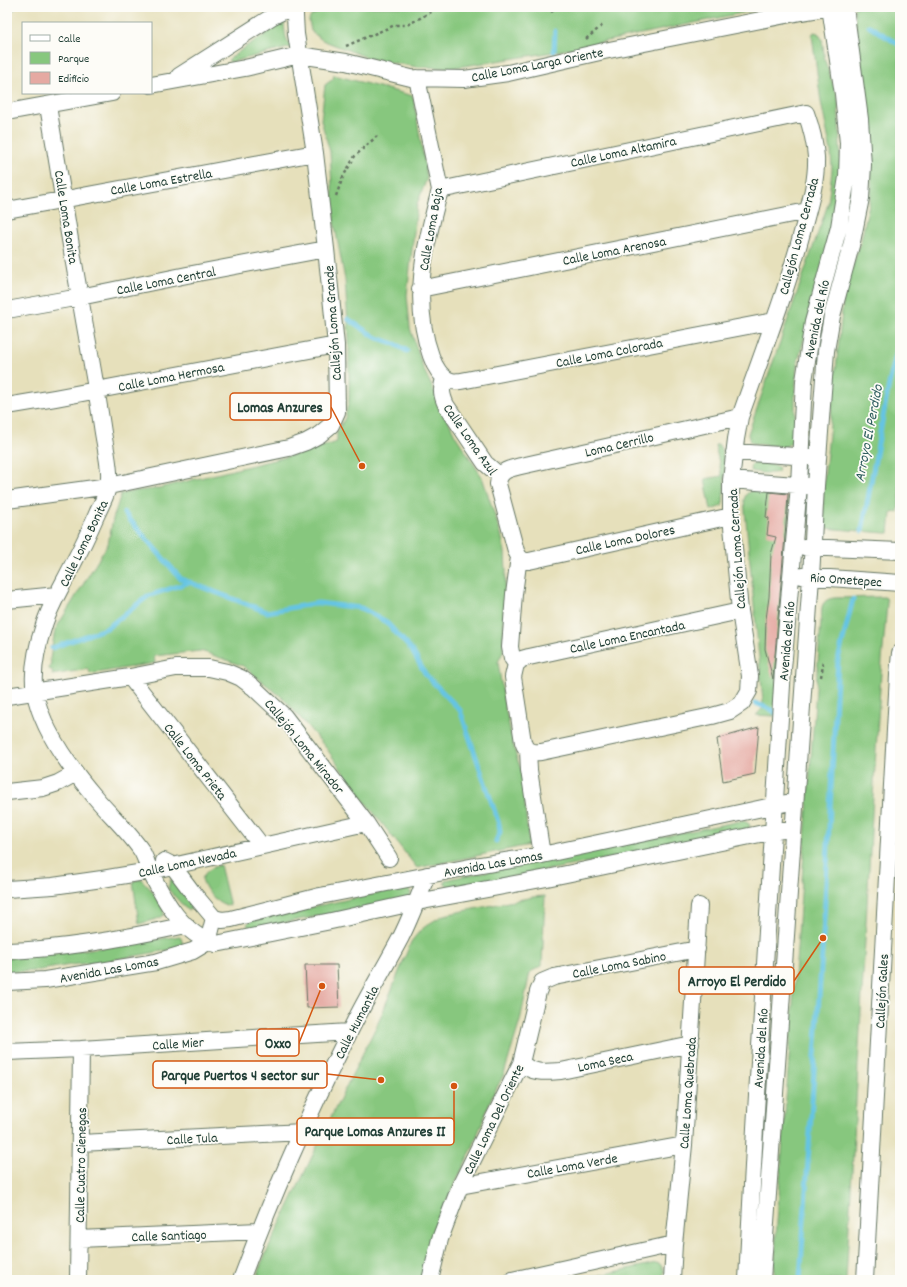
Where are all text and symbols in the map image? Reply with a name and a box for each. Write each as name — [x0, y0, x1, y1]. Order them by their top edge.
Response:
legend — [22, 22, 152, 94]
text: Calle — [58, 31, 81, 48]
street label: Calle Loma Larga Oriente — [470, 43, 605, 89]
text: Parque — [58, 51, 89, 68]
text: Edificio — [58, 71, 89, 88]
street label: Calle Loma Altamira — [569, 132, 678, 174]
street label: Calle Loma Estrella — [109, 164, 214, 202]
street label: Calle Loma Bonita — [48, 169, 82, 266]
street label: Callejón Loma Cerrada — [775, 175, 825, 297]
street label: Calle Loma Baja — [415, 186, 449, 273]
street label: Calle Loma Arenosa — [561, 232, 668, 272]
street label: Calle Loma Central — [115, 262, 218, 301]
street label: Callejón Loma Grande — [320, 265, 348, 381]
street label: Avenida del Río — [800, 278, 836, 361]
street label: Calle Loma Colorada — [554, 334, 665, 374]
street label: Calle Loma Hermosa — [117, 358, 227, 398]
water label: Arroyo El Perdido — [850, 382, 890, 484]
callout: Lomas Anzures — [230, 393, 331, 420]
text: Lomas Anzures — [237, 398, 323, 420]
street label: Calle Loma Azul — [437, 400, 502, 480]
street label: Loma Cerrillo — [583, 428, 656, 464]
street label: Callejón Loma Cerrada — [724, 488, 752, 610]
street label: Calle Loma Bonita — [55, 497, 115, 591]
street label: Calle Loma Dolores — [574, 521, 677, 561]
street label: Rio Ometepec — [809, 569, 883, 594]
street label: Avenida del Río — [775, 601, 801, 682]
street label: Calle Loma Encantada — [568, 616, 687, 660]
street label: Callejón Loma Mirador — [259, 695, 349, 800]
street label: Calle Loma Prieta — [158, 719, 231, 805]
street label: Calle Loma Nevada — [137, 844, 239, 884]
street label: Avenida Las Lomas — [442, 846, 545, 884]
street label: Calle Loma Sabino — [571, 947, 668, 985]
street label: Avenida Las Lomas — [58, 952, 161, 990]
street label: Callejón Gales — [871, 953, 895, 1029]
callout: Arroyo El Perdido — [679, 967, 794, 994]
text: Arroyo El Perdido — [688, 972, 787, 994]
street label: Calle Humantla — [331, 982, 385, 1063]
street label: Avenida del Río — [749, 1008, 775, 1089]
callout: Oxxo — [257, 1029, 299, 1056]
street label: Calle Mier — [152, 1033, 205, 1057]
text: Oxxo — [265, 1034, 292, 1056]
street label: Calle Loma Quebrada — [675, 1036, 703, 1150]
street label: Loma Seca — [576, 1047, 635, 1079]
callout: Parque Puertos 4 sector sur — [153, 1061, 327, 1088]
street label: Calle Loma Del Oriente — [459, 1061, 530, 1178]
text: Parque Puertos 4 sector sur — [161, 1066, 320, 1088]
street label: Calle Cuatro Cienegas — [71, 1107, 93, 1223]
callout: Parque Lomas Anzures II — [297, 1118, 454, 1145]
text: Parque Lomas Anzures II — [305, 1122, 446, 1144]
street label: Calle Tula — [166, 1129, 219, 1151]
street label: Calle Loma Verde — [525, 1149, 619, 1185]
street label: Calle Santiago — [131, 1226, 207, 1248]

